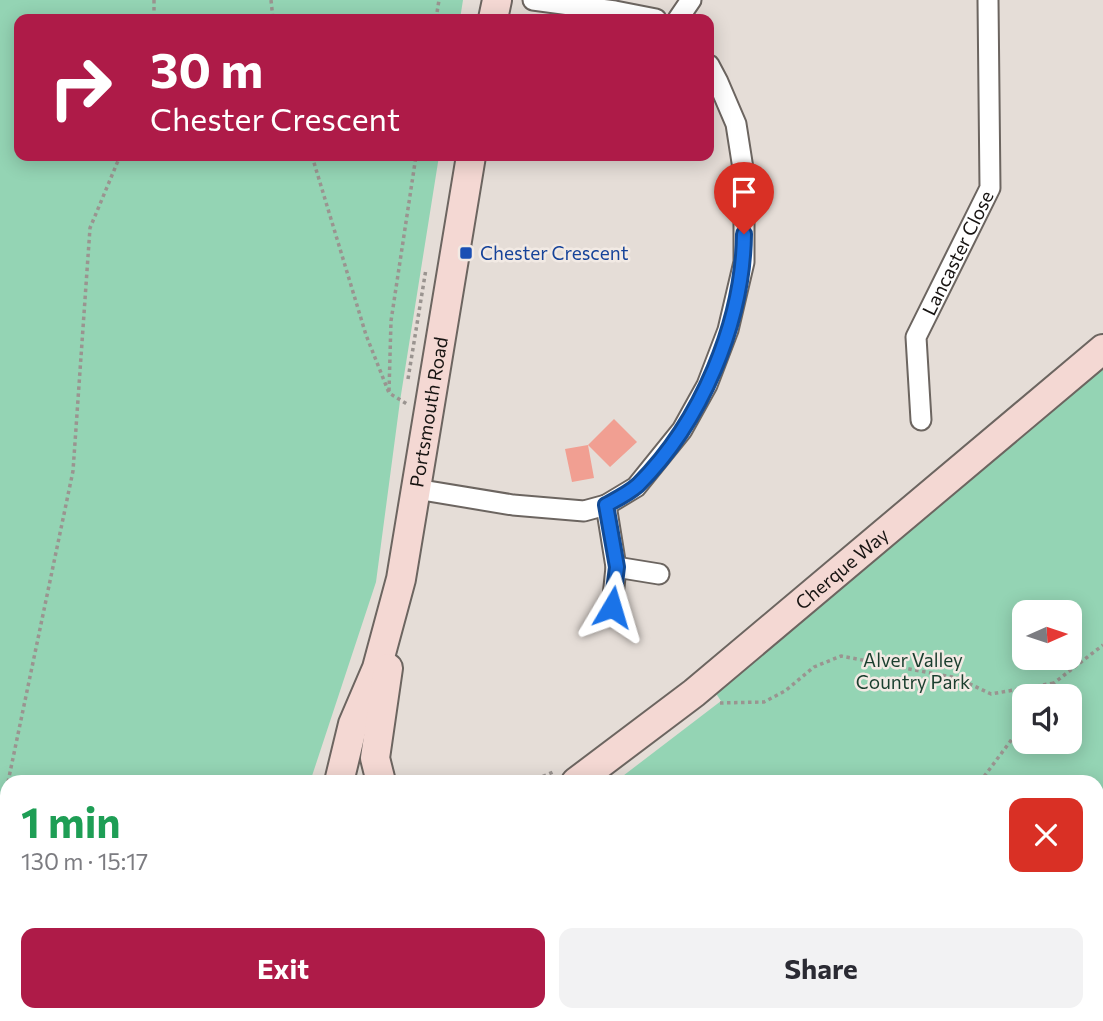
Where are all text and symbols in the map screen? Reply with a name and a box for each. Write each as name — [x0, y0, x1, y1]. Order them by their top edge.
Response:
text: 30 m — [150, 38, 263, 98]
icon: right — [35, 42, 126, 133]
text: Chester Crescent — [150, 98, 400, 138]
pin — [714, 162, 774, 234]
icon: arrive — [725, 173, 763, 211]
street label: Lancaster Close — [917, 187, 998, 319]
place label: Chester Crescent — [480, 241, 629, 264]
marker: Chester Crescent — [458, 245, 474, 261]
street label: Portsmouth Road — [404, 335, 452, 489]
street label: Cherque Way — [790, 522, 893, 614]
position arrow — [575, 570, 649, 644]
north arrow — [1012, 600, 1082, 670]
map controls — [1012, 600, 1082, 754]
park label: Alver Valley Country Park — [856, 648, 970, 693]
button: sound — [1012, 684, 1082, 754]
text: 1 min — [21, 795, 121, 847]
button: close — [1009, 798, 1083, 872]
text: 130 m · 15:17 — [21, 847, 148, 875]
button: Exit — [21, 928, 545, 1008]
button: Share — [559, 928, 1083, 1008]

